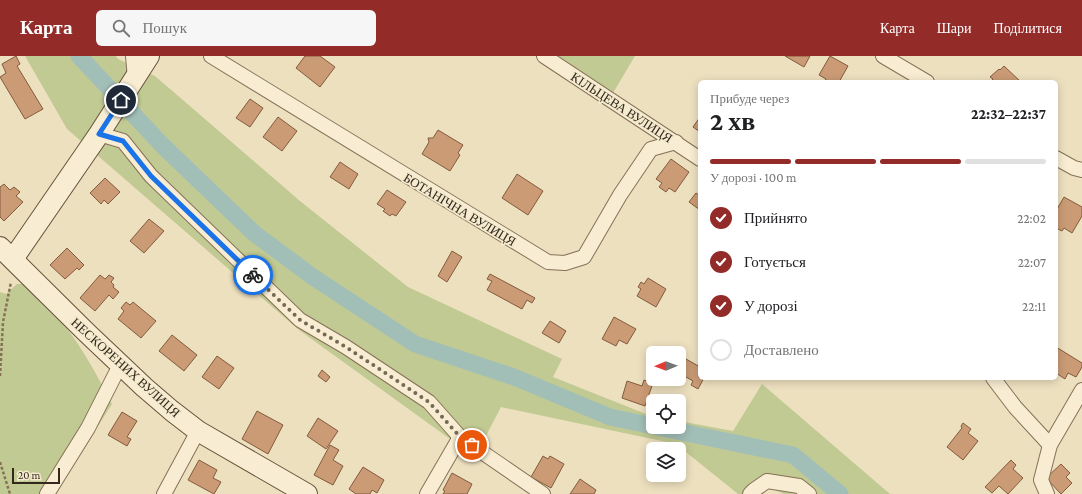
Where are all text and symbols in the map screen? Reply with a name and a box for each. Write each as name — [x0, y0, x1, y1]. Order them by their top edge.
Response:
search box — [96, 10, 376, 46]
text: Карта — [20, 17, 72, 38]
icon: search — [110, 17, 132, 39]
text: Пошук — [142, 20, 187, 36]
text: Карта — [880, 20, 915, 36]
text: Шари — [937, 20, 972, 36]
text: Поділитися — [994, 20, 1062, 36]
street label: КІЛЬЦЕВА ВУЛИЦЯ — [568, 69, 676, 146]
pin — [104, 83, 138, 117]
icon: home — [110, 89, 132, 111]
text: Прибуде через — [710, 91, 789, 106]
text: 22:32–22:37 — [971, 106, 1046, 122]
text: 2 хв — [710, 107, 755, 136]
street label: БОТАНІЧНА ВУЛИЦЯ — [401, 170, 519, 249]
text: У дорозі · 100 m — [710, 170, 796, 185]
icon: check — [710, 207, 732, 229]
text: Прийнято — [744, 210, 807, 226]
text: 22:02 — [1017, 211, 1046, 226]
icon: check — [710, 251, 732, 273]
text: Готується — [744, 254, 806, 270]
courier — [233, 255, 273, 295]
text: 22:07 — [1018, 255, 1046, 270]
icon: bike — [242, 264, 264, 286]
icon: check — [710, 295, 732, 317]
text: У дорозі — [744, 298, 798, 314]
text: 22:11 — [1022, 299, 1046, 314]
street label: НЕСКОРЕНИХ ВУЛИЦЯ — [68, 315, 183, 420]
text: Доставлено — [744, 342, 819, 358]
north arrow — [646, 346, 686, 386]
map controls — [646, 346, 686, 482]
button: locate — [646, 394, 686, 434]
pin — [455, 428, 489, 462]
icon: bag — [461, 434, 483, 456]
button: layers — [646, 442, 686, 482]
scale bar — [12, 466, 60, 485]
text: 20 m — [18, 469, 40, 481]

